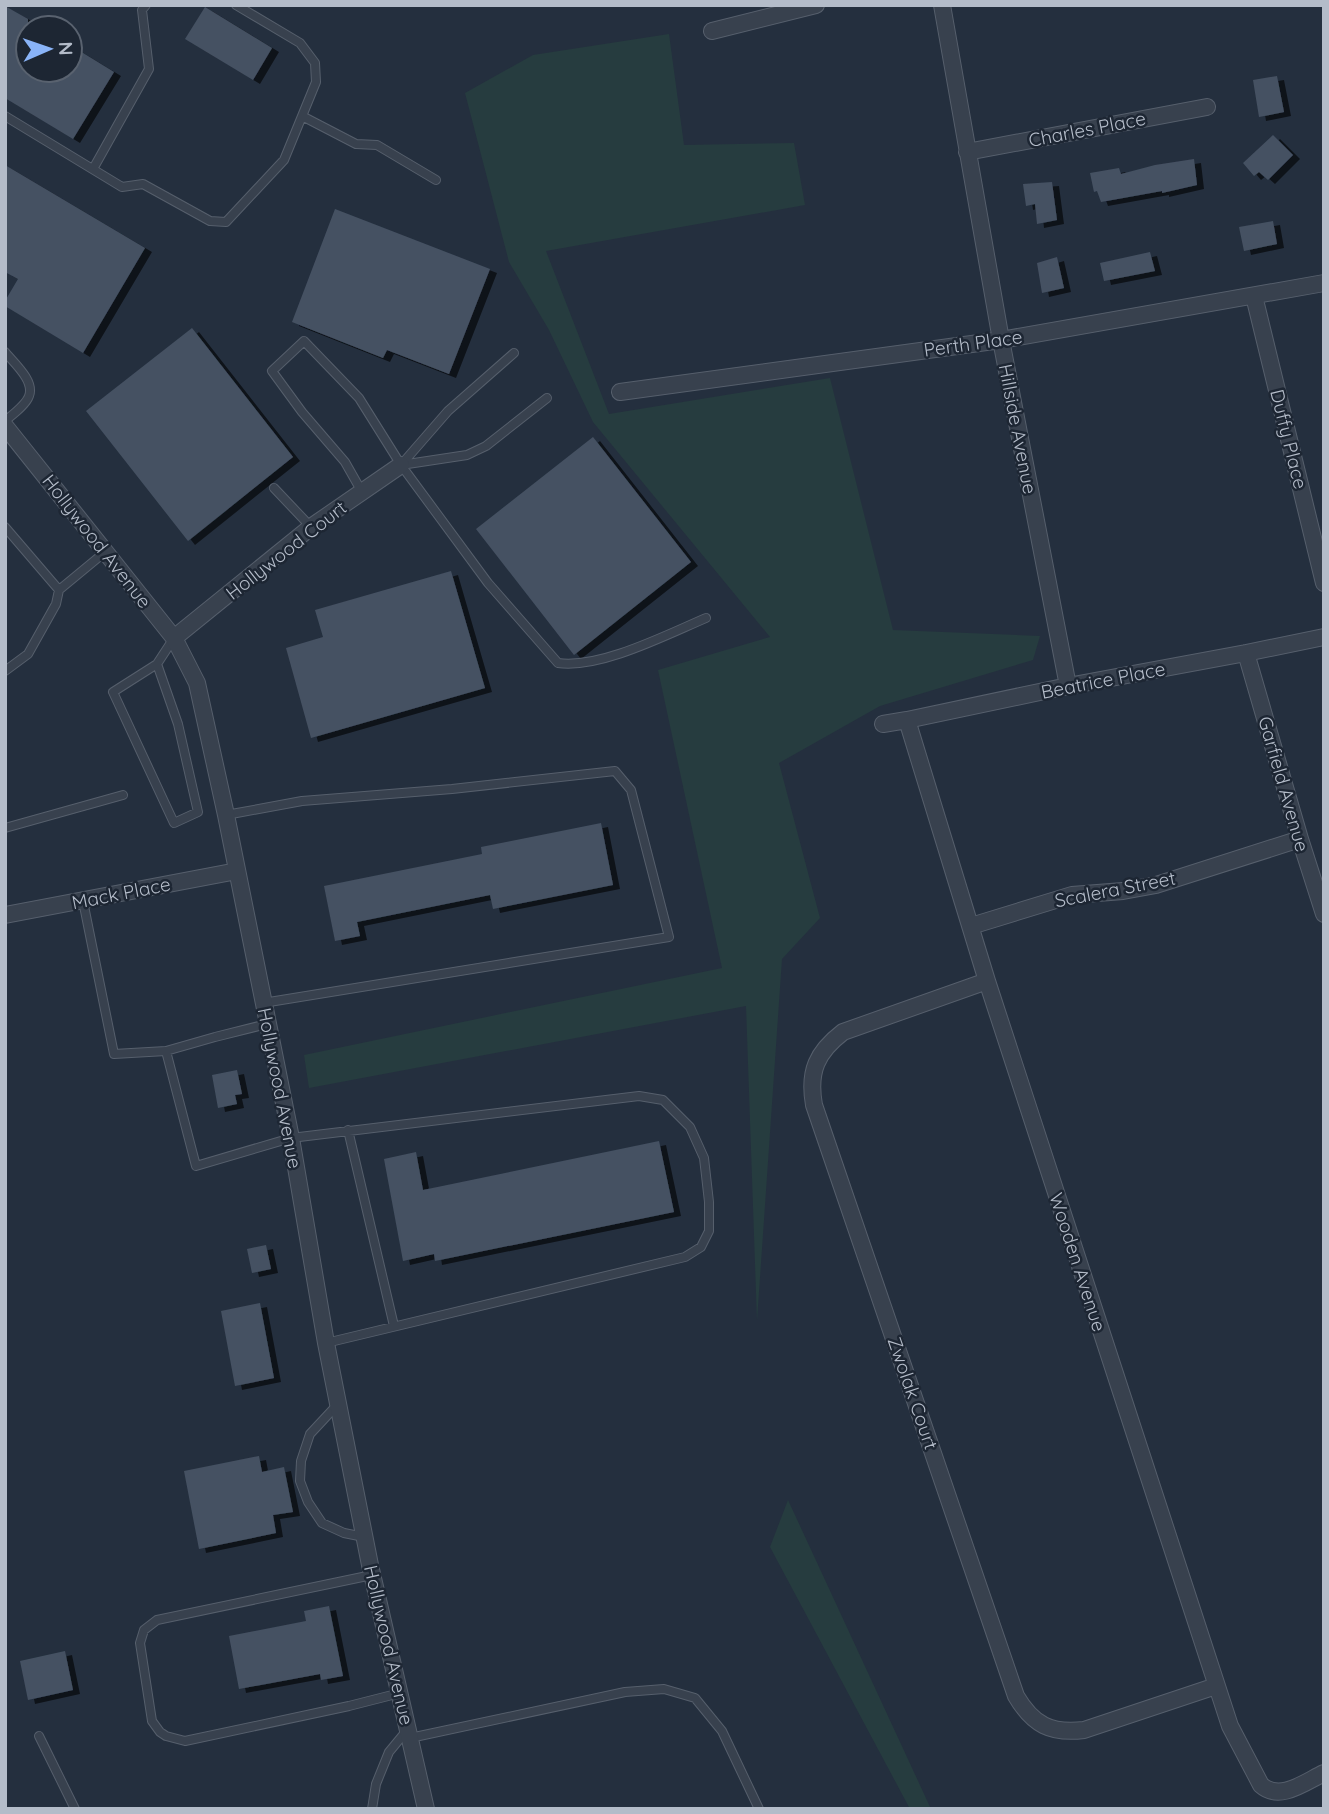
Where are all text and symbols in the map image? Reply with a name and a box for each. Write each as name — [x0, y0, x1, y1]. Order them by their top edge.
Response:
north arrow — [14, 14, 84, 84]
text: N — [54, 41, 78, 56]
street label: Charles Place — [1026, 106, 1148, 152]
street label: Perth Place — [922, 324, 1024, 362]
street label: Hillside Avenue — [994, 362, 1042, 496]
street label: Duffy Place — [1265, 387, 1313, 491]
street label: Hollywood Avenue — [37, 469, 157, 613]
street label: Hollywood Court — [221, 495, 351, 605]
street label: Beatrice Place — [1039, 656, 1167, 704]
street label: Garfield Avenue — [1253, 714, 1315, 854]
street label: Scalera Street — [1053, 866, 1177, 912]
street label: Mack Place — [70, 872, 172, 914]
street label: Hollywood Avenue — [253, 1006, 307, 1170]
street label: Wooden Avenue — [1044, 1190, 1112, 1334]
street label: Zwolak Court — [882, 1333, 944, 1453]
street label: Hollywood Avenue — [359, 1563, 419, 1727]

